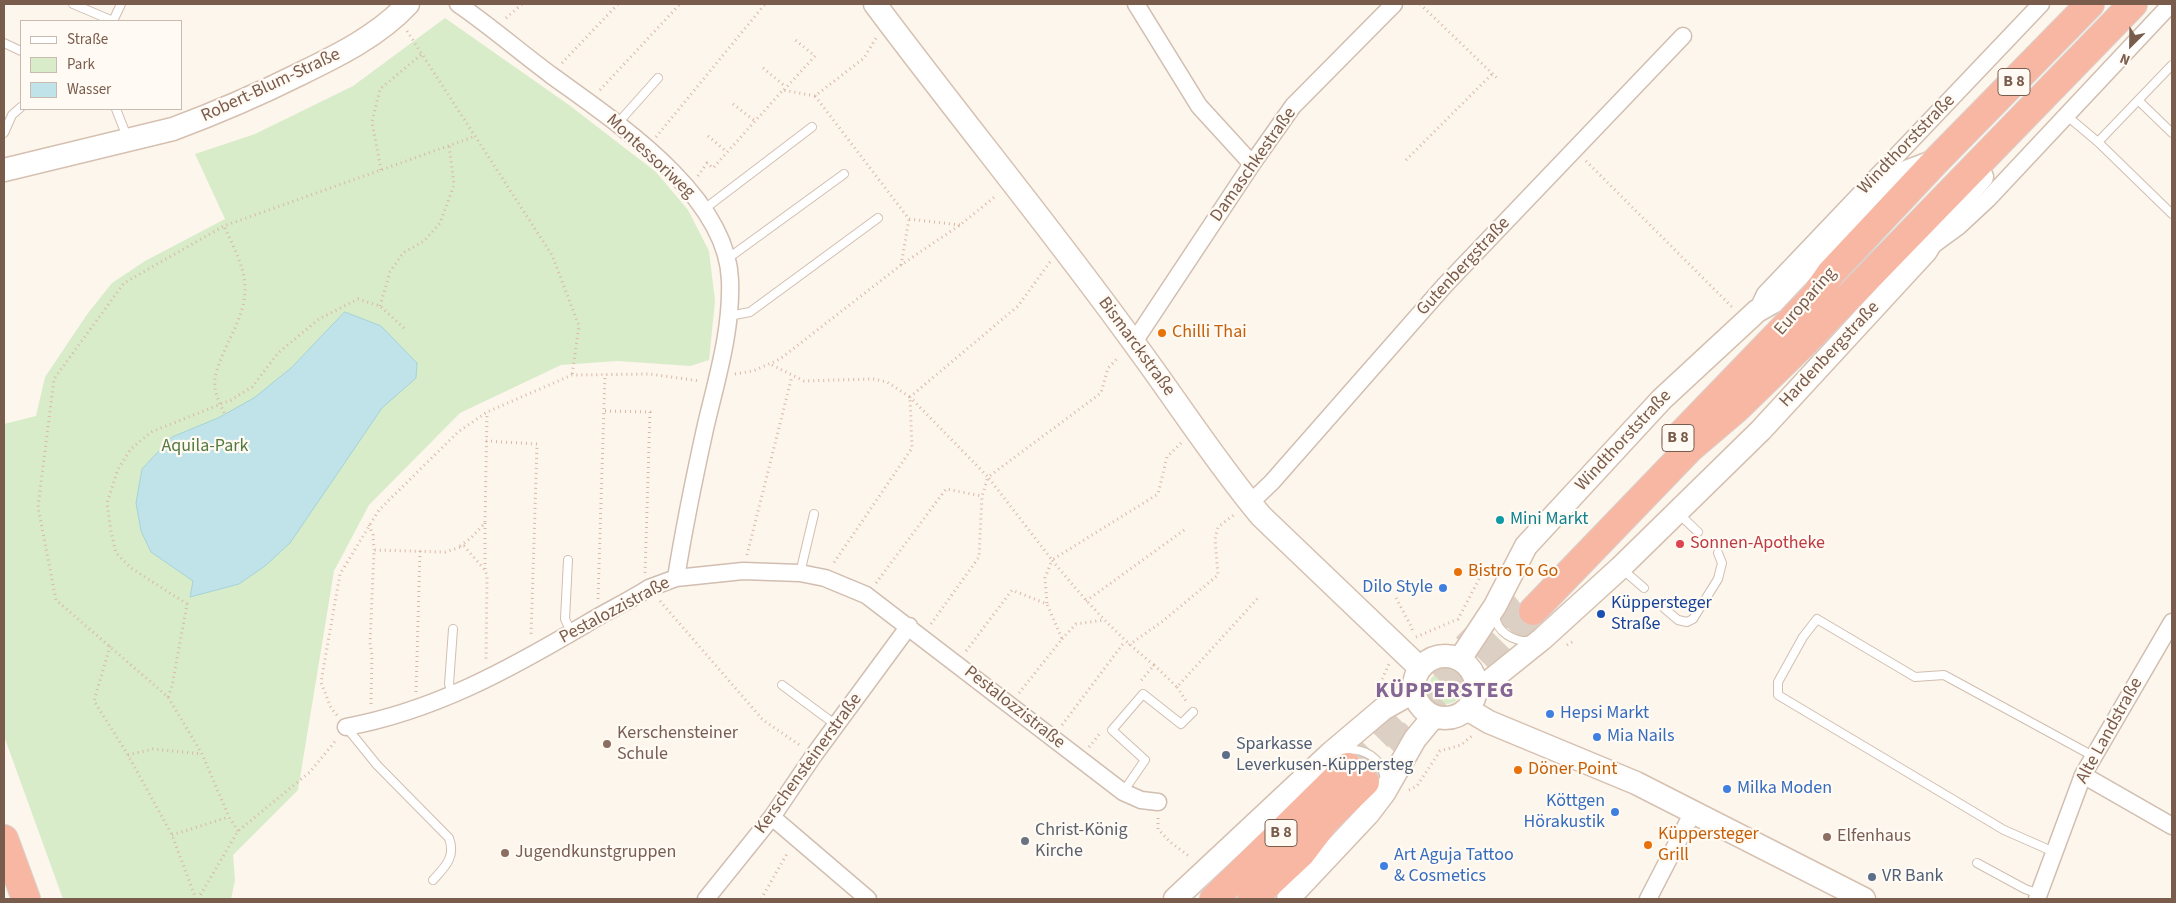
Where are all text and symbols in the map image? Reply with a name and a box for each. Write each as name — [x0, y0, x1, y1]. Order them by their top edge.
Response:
legend — [20, 20, 182, 110]
north arrow — [2106, 20, 2156, 70]
text: Straße — [67, 29, 108, 50]
street label: Robert-Blum-Straße — [198, 44, 344, 128]
text: N — [2117, 48, 2133, 70]
text: Park — [67, 54, 95, 75]
road number: B 8 — [1998, 68, 2030, 95]
text: Wasser — [67, 79, 111, 100]
street label: Windthorststraße — [1854, 90, 1960, 200]
street label: Damaschkestraße — [1207, 104, 1301, 226]
street label: Montessoriweg — [601, 110, 699, 204]
street label: Gutenbergstraße — [1413, 213, 1515, 321]
street label: Europaring — [1770, 263, 1842, 341]
street label: Bismarckstraße — [1093, 293, 1179, 401]
street label: Hardenbergstraße — [1775, 297, 1885, 413]
place label: Chilli Thai — [1172, 322, 1247, 344]
marker: Chilli Thai — [1156, 327, 1168, 339]
street label: Windthorststraße — [1572, 386, 1676, 496]
road number: B 8 — [1662, 424, 1694, 452]
park label: Aquila-Park — [162, 436, 248, 458]
place label: Mini Markt — [1510, 509, 1588, 531]
marker: Mini Markt — [1494, 514, 1506, 526]
place label: Sonnen-Apotheke — [1690, 533, 1825, 555]
marker: Sonnen-Apotheke — [1674, 538, 1686, 550]
place label: Bistro To Go — [1468, 561, 1558, 583]
marker: Bistro To Go — [1452, 566, 1464, 578]
street label: Pestalozzistraße — [556, 573, 674, 649]
place label: Dilo Style — [1362, 577, 1433, 599]
marker: Dilo Style — [1437, 582, 1449, 594]
place label: Küppersteger Straße — [1611, 593, 1712, 636]
marker: Küppersteger Straße — [1595, 608, 1607, 620]
street label: Pestalozzistraße — [959, 662, 1069, 754]
street label: Alte Landstraße — [2072, 674, 2148, 788]
district label: KÜPPERSTEG — [1374, 679, 1516, 705]
street label: Kerschensteinerstraße — [751, 689, 867, 839]
place label: Hepsi Markt — [1560, 703, 1649, 725]
marker: Hepsi Markt — [1544, 708, 1556, 720]
place label: Kerschensteiner Schule — [617, 723, 738, 766]
place label: Mia Nails — [1607, 726, 1674, 748]
marker: Mia Nails — [1591, 731, 1603, 743]
place label: Sparkasse Leverkusen-Küppersteg — [1236, 734, 1413, 776]
marker: Kerschensteiner Schule — [601, 738, 613, 750]
marker: Sparkasse Leverkusen-Küppersteg — [1220, 749, 1232, 761]
place label: Döner Point — [1528, 759, 1617, 781]
marker: Döner Point — [1512, 764, 1524, 776]
place label: Milka Moden — [1737, 778, 1832, 800]
marker: Milka Moden — [1721, 783, 1733, 795]
place label: Köttgen Hörakustik — [1524, 791, 1605, 834]
marker: Köttgen Hörakustik — [1609, 806, 1621, 818]
place label: Christ-König Kirche — [1035, 820, 1128, 862]
road number: B 8 — [1265, 820, 1297, 846]
place label: Küppersteger Grill — [1658, 824, 1759, 866]
place label: Elfenhaus — [1837, 826, 1911, 848]
marker: Elfenhaus — [1821, 831, 1833, 843]
marker: Christ-König Kirche — [1019, 835, 1031, 847]
marker: Küppersteger Grill — [1642, 839, 1654, 851]
place label: Jugendkunstgruppen — [515, 842, 676, 864]
place label: Art Aguja Tattoo & Cosmetics — [1394, 845, 1514, 888]
marker: Jugendkunstgruppen — [499, 847, 511, 859]
marker: Art Aguja Tattoo & Cosmetics — [1378, 860, 1390, 872]
place label: VR Bank — [1882, 866, 1944, 888]
marker: VR Bank — [1866, 871, 1878, 883]

